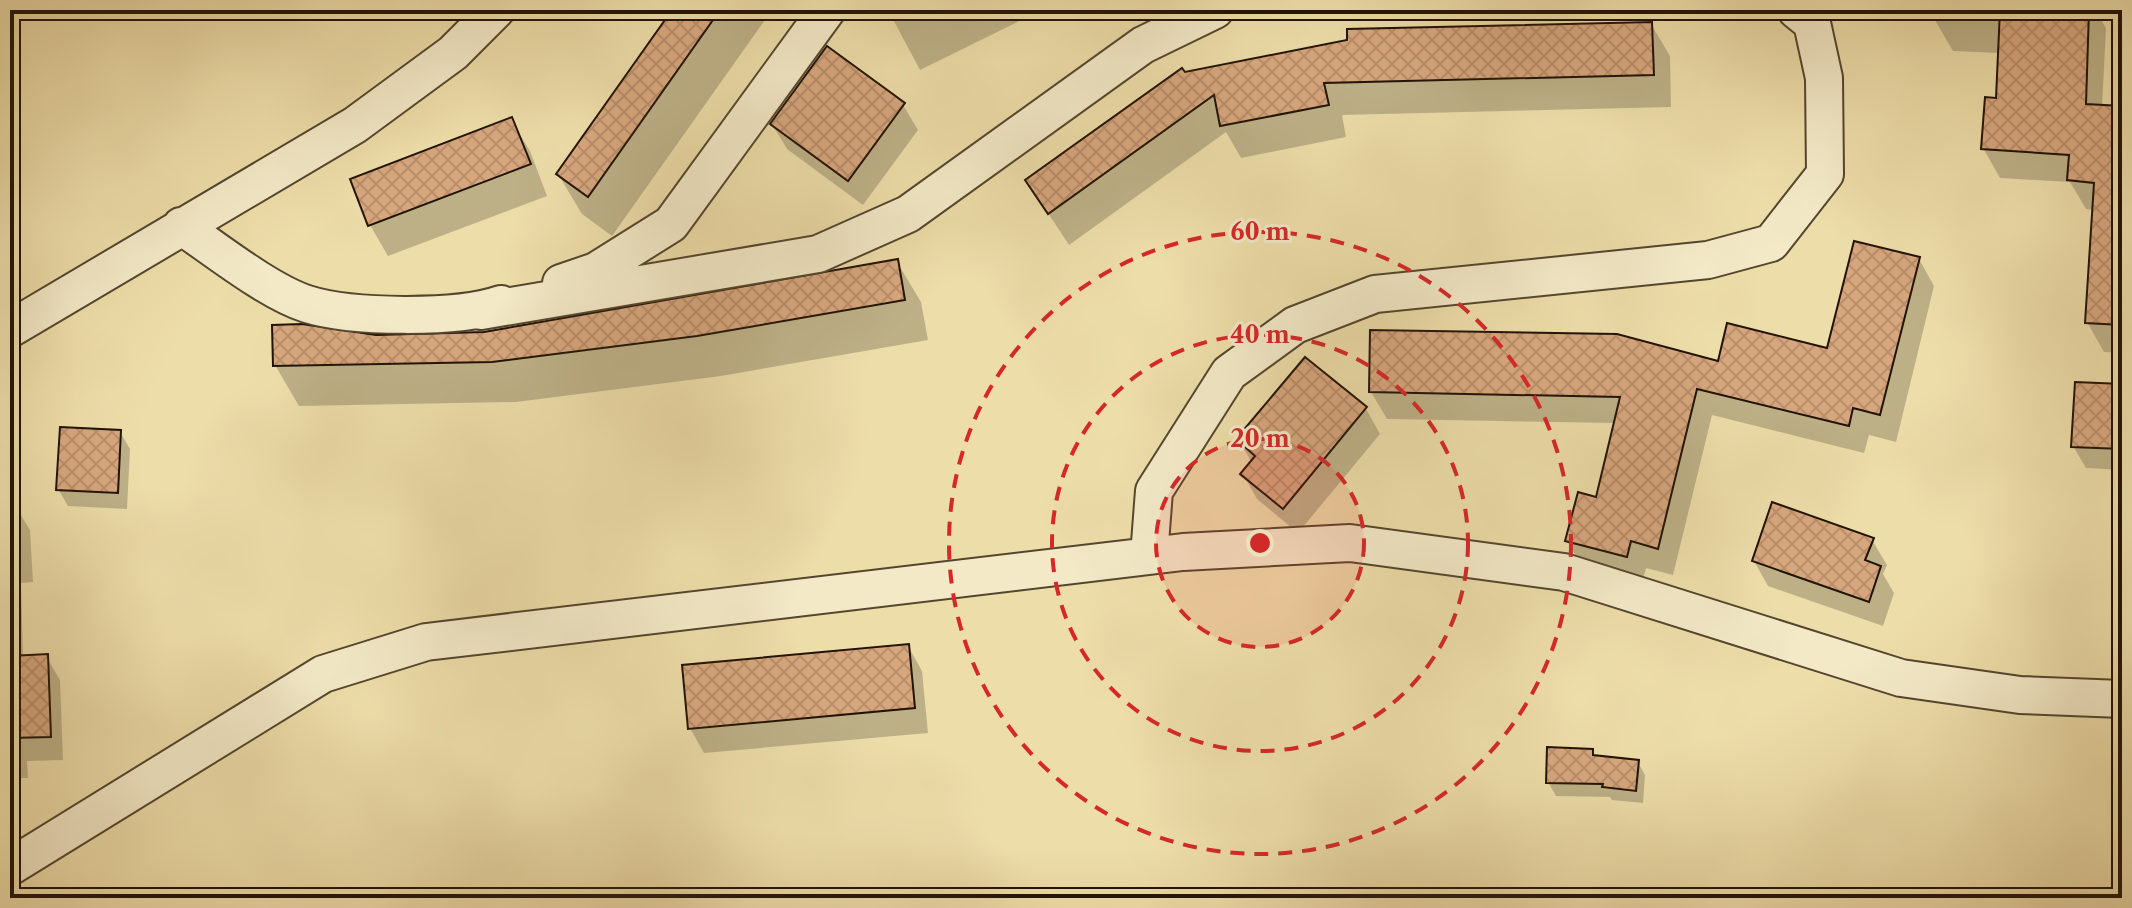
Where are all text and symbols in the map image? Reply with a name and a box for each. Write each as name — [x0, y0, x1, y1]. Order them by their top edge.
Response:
text: 60 m — [1230, 217, 1290, 246]
text: 40 m — [1230, 320, 1290, 349]
text: 20 m — [1230, 424, 1290, 453]
centre of rings — [1246, 529, 1274, 557]

